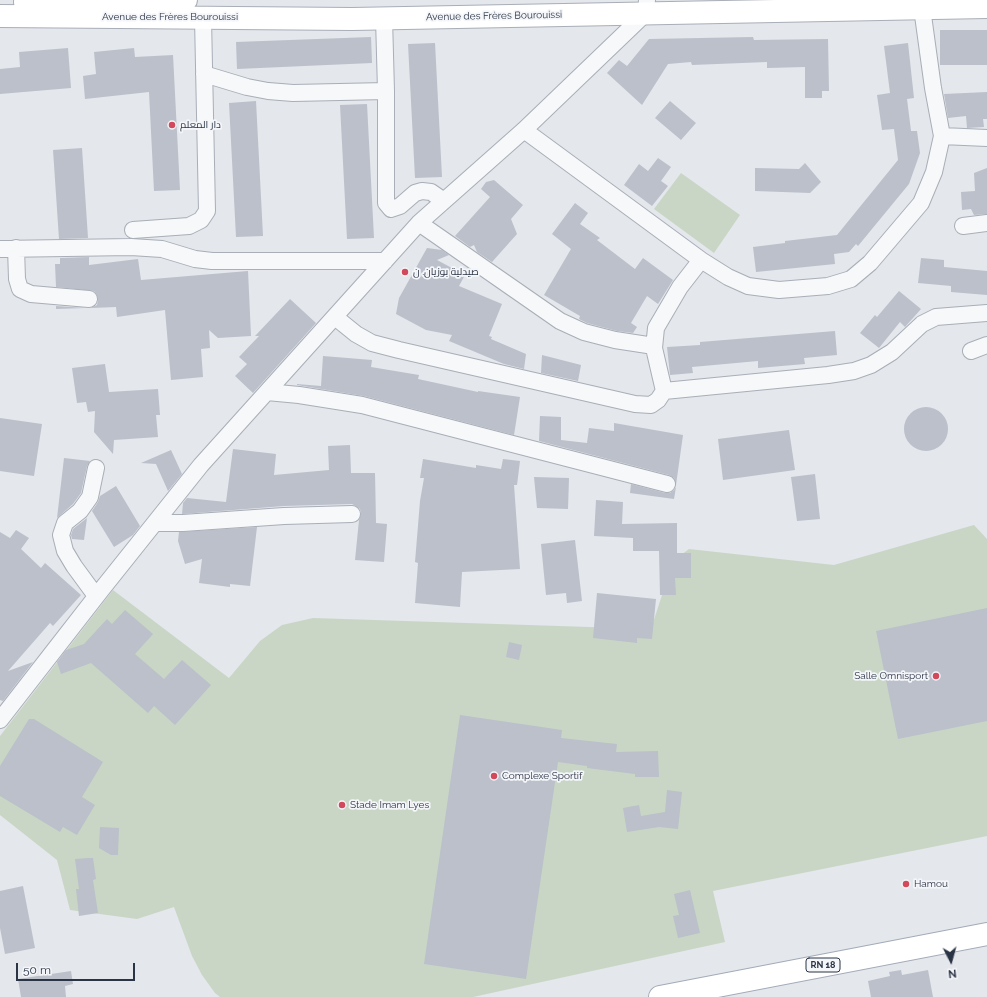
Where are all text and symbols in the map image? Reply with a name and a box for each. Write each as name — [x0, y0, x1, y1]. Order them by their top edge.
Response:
street label: Avenue des Frères Bourouissi — [426, 9, 562, 23]
street label: Avenue des Frères Bourouissi — [102, 11, 238, 23]
place label: دار المعلم — [180, 119, 221, 131]
marker: دار المعلم — [167, 120, 177, 130]
place label: صيدلية بوزيان. ن — [413, 266, 479, 278]
marker: صيدلية بوزيان. ن — [400, 267, 410, 277]
place label: Salle Omnisport — [854, 670, 928, 682]
marker: Salle Omnisport — [931, 671, 941, 681]
place label: Complexe Sportif — [502, 770, 582, 782]
marker: Complexe Sportif — [489, 771, 499, 781]
place label: Stade Imam Lyes — [350, 799, 429, 811]
marker: Stade Imam Lyes — [337, 800, 347, 810]
place label: Hamou — [914, 878, 948, 890]
marker: Hamou — [901, 879, 911, 889]
north arrow — [931, 941, 971, 981]
scale bar — [18, 955, 137, 981]
road number: RN 18 — [806, 958, 840, 972]
text: 50 m — [23, 963, 51, 977]
text: N — [947, 967, 957, 980]

